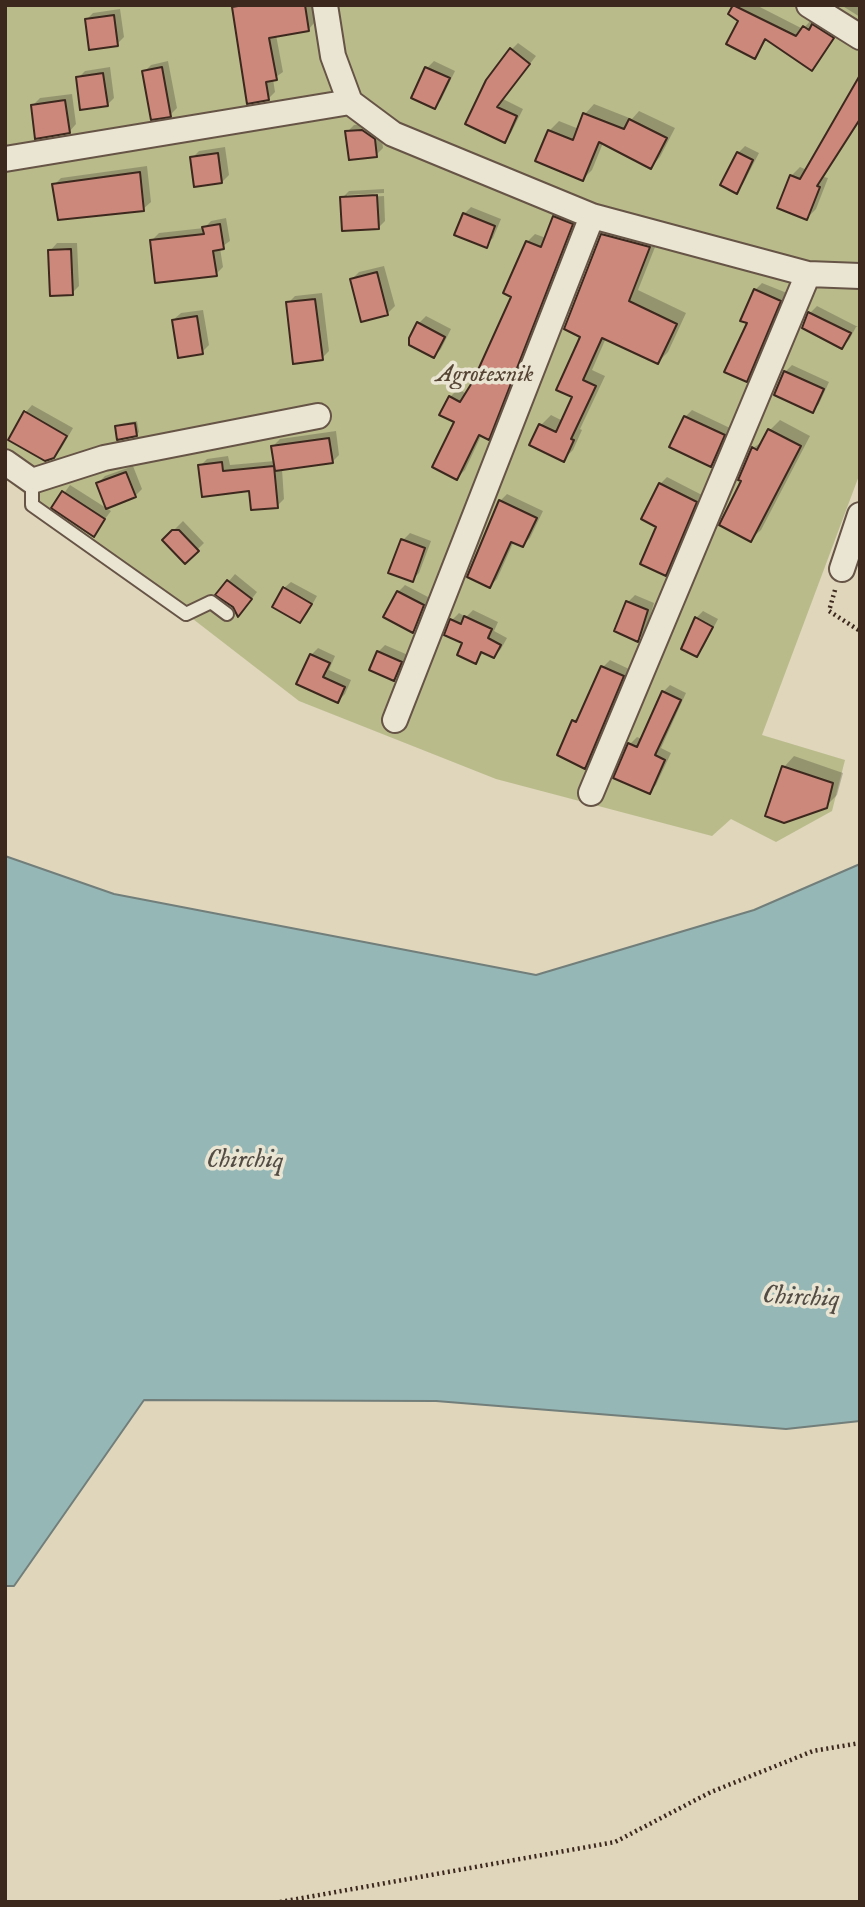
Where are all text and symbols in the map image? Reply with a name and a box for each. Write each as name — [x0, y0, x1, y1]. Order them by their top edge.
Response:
park label: Agrotexnik — [436, 362, 534, 390]
water label: Chirchiq — [206, 1146, 284, 1178]
water label: Chirchiq — [762, 1281, 840, 1317]

